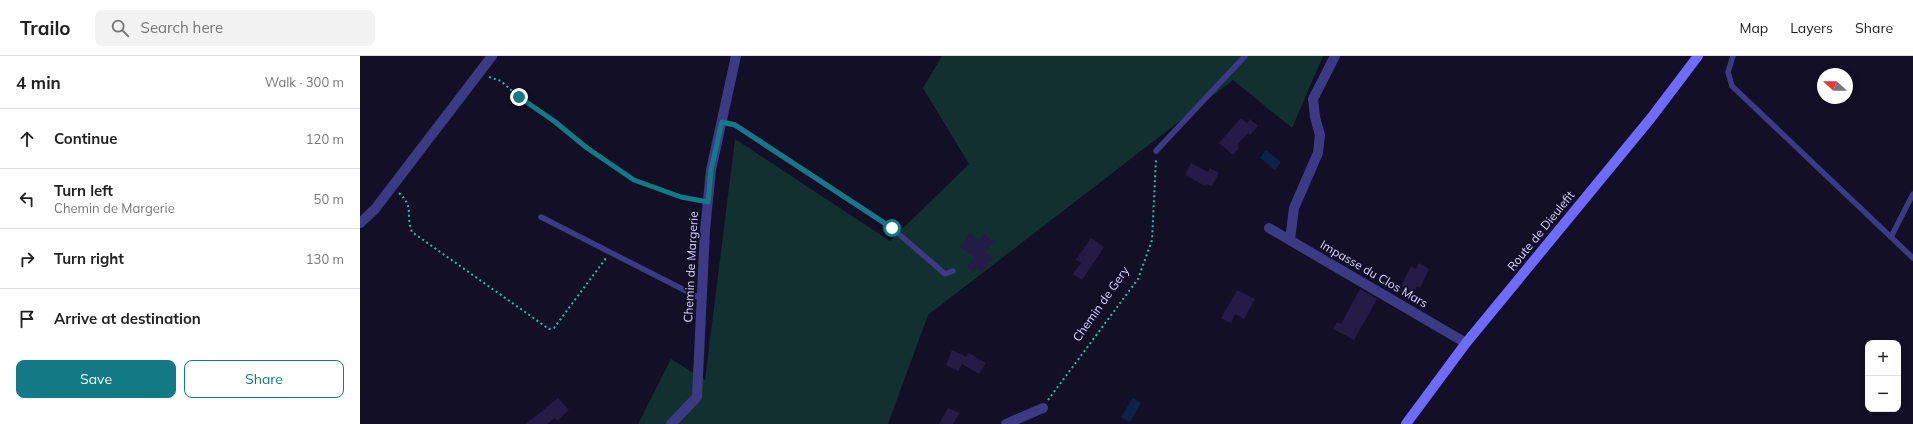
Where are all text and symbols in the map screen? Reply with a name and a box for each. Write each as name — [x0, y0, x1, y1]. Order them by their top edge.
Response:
search box — [95, 10, 375, 46]
text: Trailo — [20, 16, 71, 40]
icon: search — [109, 17, 131, 39]
text: Search here — [141, 18, 223, 37]
text: Map — [1739, 19, 1768, 37]
text: Layers — [1790, 19, 1833, 37]
text: Share — [1855, 19, 1893, 37]
north arrow — [1817, 68, 1853, 104]
text: 4 min — [16, 72, 61, 93]
text: Walk · 300 m — [265, 74, 344, 90]
route end — [510, 88, 528, 106]
icon: ahead — [16, 128, 38, 150]
text: Continue — [54, 129, 117, 148]
text: 120 m — [306, 131, 344, 147]
text: Turn left — [54, 181, 113, 200]
icon: left — [16, 188, 38, 210]
street label: Route de Dieulefit — [1504, 188, 1577, 274]
text: 50 m — [314, 191, 344, 207]
text: Chemin de Margerie — [54, 200, 175, 216]
street label: Chemin de Margerie — [680, 211, 701, 323]
route start — [883, 219, 901, 237]
street label: Impasse du Clos Mars — [1318, 237, 1431, 310]
icon: right — [16, 248, 38, 270]
text: Turn right — [54, 249, 124, 268]
text: 130 m — [306, 251, 344, 267]
street label: Chemin de Gery — [1069, 263, 1132, 344]
icon: arrive — [16, 308, 38, 330]
text: Arrive at destination — [54, 309, 201, 328]
map controls — [1865, 340, 1901, 412]
button: + — [1865, 340, 1901, 376]
button: Save — [16, 360, 176, 398]
button: Share — [184, 360, 344, 398]
button: − — [1865, 376, 1901, 412]

